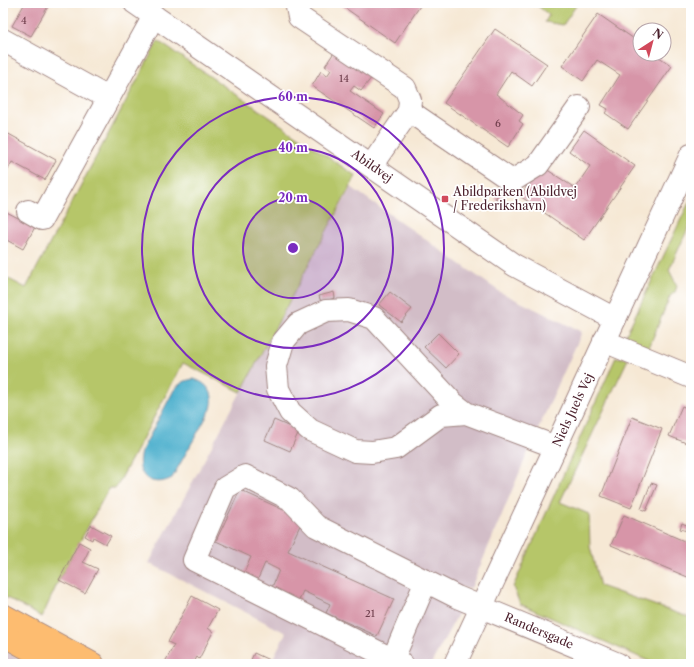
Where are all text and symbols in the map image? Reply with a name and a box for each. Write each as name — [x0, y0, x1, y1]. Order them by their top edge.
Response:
house number: 4 — [21, 14, 27, 27]
north arrow — [632, 22, 672, 62]
text: N — [650, 25, 666, 43]
house number: 14 — [339, 72, 349, 85]
text: 60 m — [278, 89, 308, 104]
house number: 6 — [495, 117, 501, 130]
text: 40 m — [278, 140, 308, 155]
street label: Abildvej — [348, 145, 396, 185]
place label: Abildparken (Abildvej / Frederikshavn) — [452, 184, 577, 213]
text: 20 m — [278, 190, 308, 205]
marker: Abildparken (Abildvej / Frederikshavn) — [440, 194, 450, 204]
centre of rings — [286, 241, 300, 255]
street label: Niels Juels Vej — [549, 371, 596, 449]
house number: 21 — [365, 607, 376, 620]
street label: Randersgade — [502, 609, 576, 652]

